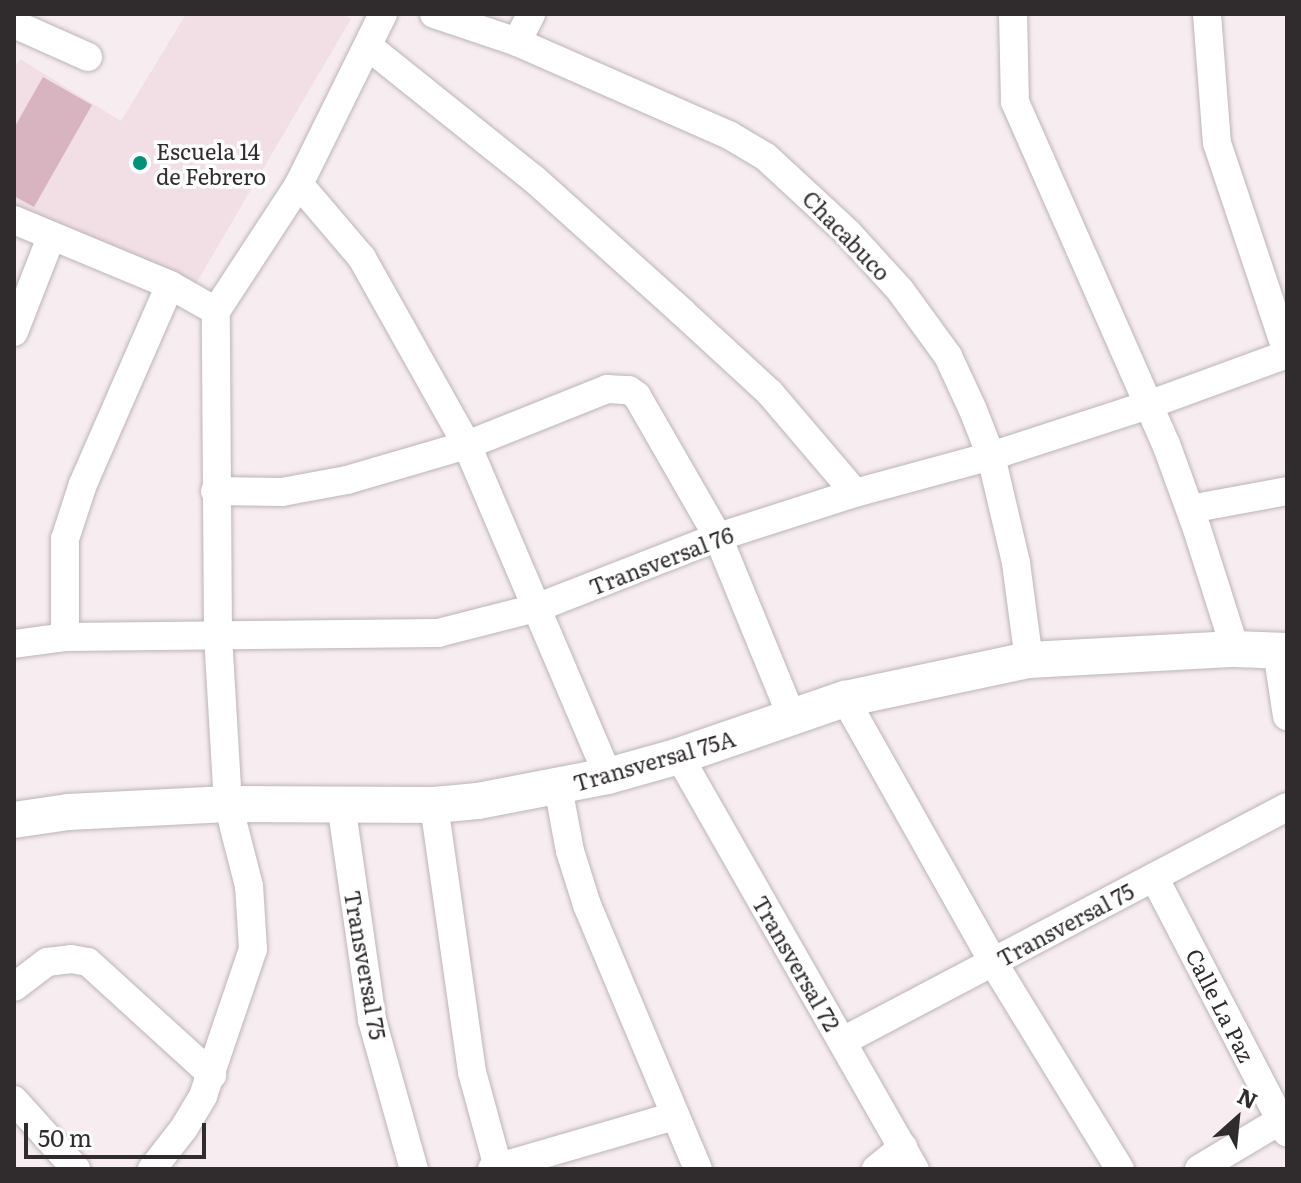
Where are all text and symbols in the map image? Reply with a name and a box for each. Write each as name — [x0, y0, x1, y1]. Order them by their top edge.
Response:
place label: Escuela 14 de Febrero — [156, 137, 266, 188]
marker: Escuela 14 de Febrero — [131, 154, 149, 172]
street label: Chacabuco — [798, 185, 896, 285]
street label: Transversal 76 — [585, 520, 737, 600]
street label: Transversal 75A — [570, 724, 738, 796]
street label: Transversal 75 — [992, 877, 1138, 971]
street label: Transversal 75 — [340, 888, 392, 1042]
street label: Transversal 72 — [748, 891, 846, 1035]
street label: Calle La Paz — [1181, 944, 1261, 1066]
text: N — [1232, 1078, 1264, 1116]
north arrow — [1197, 1079, 1277, 1159]
scale bar — [28, 1107, 210, 1157]
text: 50 m — [38, 1119, 92, 1154]

